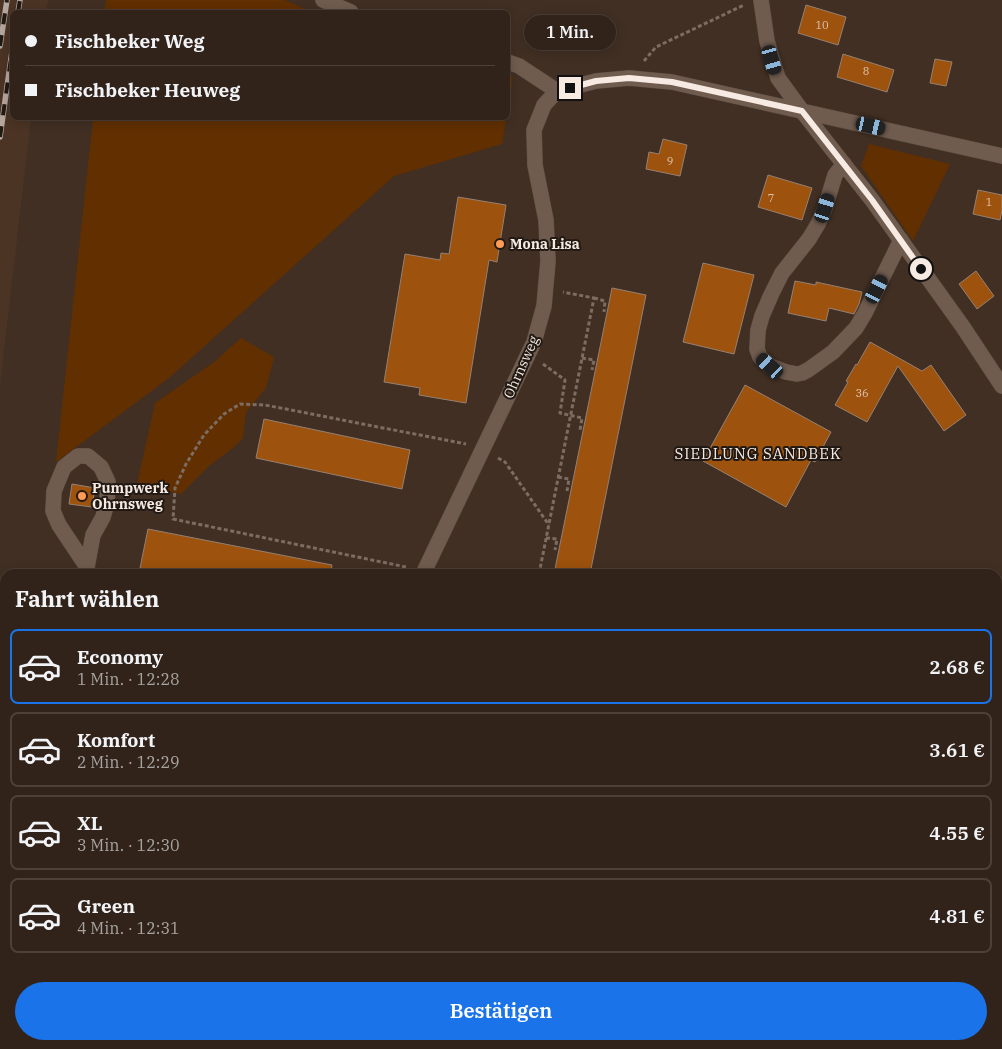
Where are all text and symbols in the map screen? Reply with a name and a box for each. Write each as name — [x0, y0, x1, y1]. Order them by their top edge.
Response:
callout: 1 Min. — [524, 16, 616, 51]
house number: 10 — [815, 18, 829, 32]
text: 1 Min. — [546, 22, 594, 42]
text: Fischbeker Weg — [55, 29, 204, 53]
car — [760, 44, 783, 76]
house number: 8 — [863, 64, 869, 78]
route end — [559, 77, 581, 99]
text: Fischbeker Heuweg — [55, 78, 240, 102]
car — [854, 115, 887, 137]
house number: 9 — [667, 154, 673, 168]
house number: 7 — [768, 191, 774, 205]
car — [813, 191, 836, 225]
house number: 1 — [986, 195, 992, 209]
place label: Mona Lisa — [510, 235, 580, 253]
marker: Mona Lisa — [494, 238, 506, 250]
route start — [910, 258, 932, 280]
car — [863, 272, 890, 306]
street label: Ohrnsweg — [499, 333, 543, 401]
car — [753, 350, 786, 382]
house number: 36 — [855, 386, 869, 400]
district label: SIEDLUNG SANDBEK — [674, 444, 842, 463]
place label: Pumpwerk Ohrnsweg — [92, 479, 168, 513]
marker: Pumpwerk Ohrnsweg — [76, 490, 88, 502]
text: Fahrt wählen — [15, 584, 159, 613]
icon: car — [17, 644, 62, 689]
text: Economy — [77, 645, 163, 669]
text: 2.68 € — [929, 655, 985, 679]
text: 1 Min. · 12:28 — [77, 669, 180, 689]
icon: car — [17, 727, 62, 772]
text: Komfort — [77, 728, 155, 752]
text: 3.61 € — [929, 738, 985, 762]
text: 2 Min. · 12:29 — [77, 752, 180, 772]
icon: car — [17, 810, 62, 855]
text: XL — [77, 811, 103, 835]
text: 4.55 € — [929, 821, 985, 845]
text: 3 Min. · 12:30 — [77, 835, 180, 855]
icon: car — [17, 893, 62, 938]
text: Green — [77, 894, 135, 918]
text: 4.81 € — [929, 904, 985, 928]
text: 4 Min. · 12:31 — [77, 918, 180, 938]
button: Bestätigen — [15, 982, 987, 1040]

